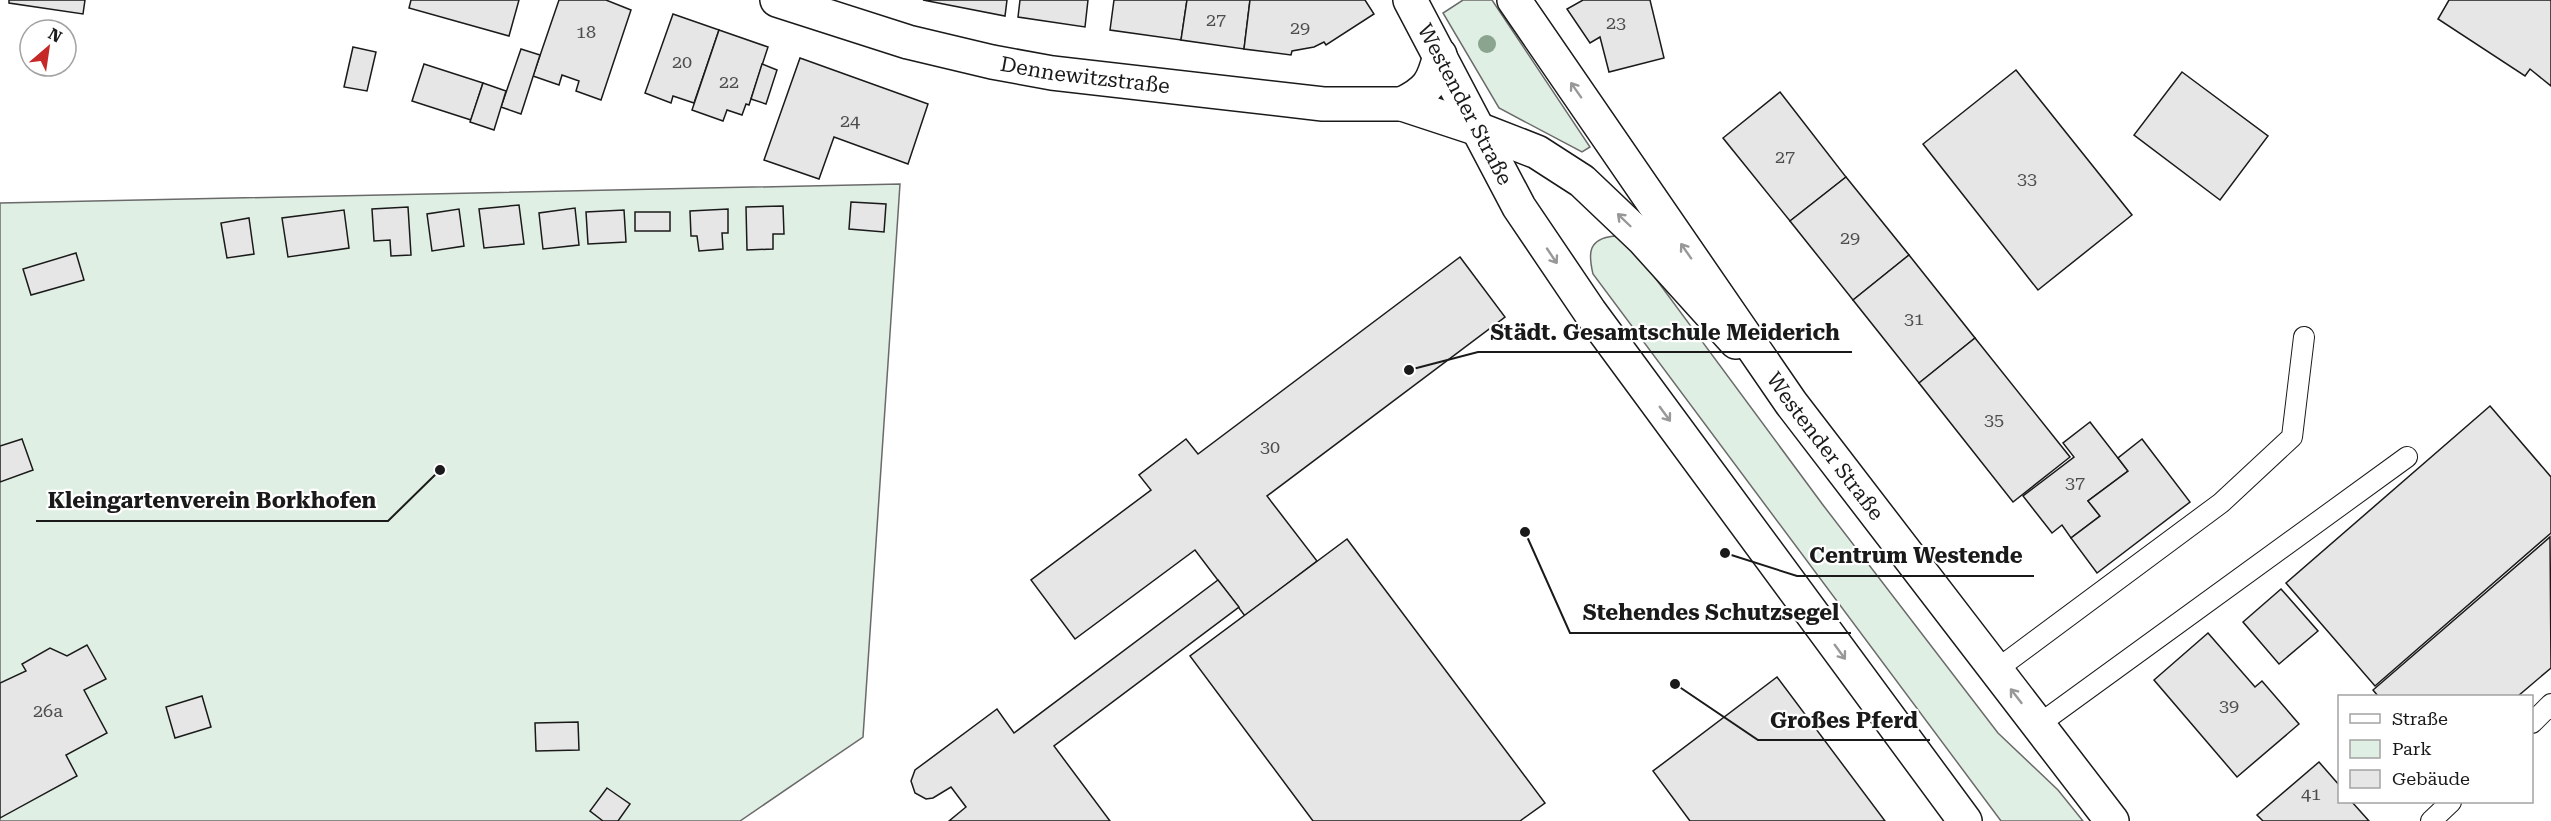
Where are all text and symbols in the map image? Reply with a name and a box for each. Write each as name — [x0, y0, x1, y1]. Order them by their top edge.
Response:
house number: 27 — [1206, 9, 1226, 30]
house number: 23 — [1606, 12, 1626, 33]
house number: 29 — [1290, 17, 1310, 38]
north arrow — [18, 18, 78, 78]
street label: Westender Straße — [1413, 20, 1517, 189]
house number: 18 — [576, 21, 596, 42]
text: N — [45, 24, 65, 47]
house number: 20 — [672, 51, 692, 72]
street label: Dennewitzstraße — [998, 52, 1171, 98]
house number: 22 — [719, 71, 739, 92]
one-way arrow — [1570, 82, 1582, 99]
house number: 24 — [840, 110, 860, 131]
house number: 27 — [1775, 146, 1795, 167]
house number: 33 — [2017, 168, 2037, 189]
one-way arrow — [1616, 213, 1631, 228]
house number: 29 — [1840, 227, 1860, 248]
one-way arrow — [1680, 243, 1692, 259]
one-way arrow — [1546, 247, 1558, 263]
house number: 31 — [1904, 308, 1924, 329]
callout: Städt. Gesamtschule Meiderich — [1478, 312, 1852, 352]
text: Städt. Gesamtschule Meiderich — [1490, 320, 1840, 345]
street label: Westender Straße — [1762, 368, 1888, 525]
one-way arrow — [1659, 406, 1671, 422]
house number: 35 — [1984, 409, 2004, 430]
house number: 30 — [1260, 436, 1280, 457]
house number: 37 — [2065, 472, 2085, 493]
callout: Kleingartenverein Borkhofen — [36, 481, 388, 521]
text: Kleingartenverein Borkhofen — [48, 488, 377, 513]
callout: Centrum Westende — [1797, 536, 2034, 576]
text: Centrum Westende — [1809, 543, 2023, 568]
callout: Stehendes Schutzsegel — [1570, 593, 1851, 633]
text: Stehendes Schutzsegel — [1583, 600, 1839, 625]
one-way arrow — [1834, 644, 1846, 660]
one-way arrow — [2009, 688, 2022, 704]
house number: 39 — [2219, 695, 2239, 716]
legend — [2338, 695, 2533, 803]
house number: 26a — [33, 700, 63, 721]
callout: Großes Pferd — [1758, 700, 1930, 740]
text: Großes Pferd — [1770, 708, 1918, 733]
text: Straße — [2392, 708, 2448, 729]
text: Park — [2392, 738, 2432, 759]
text: Gebäude — [2392, 768, 2470, 789]
house number: 41 — [2301, 783, 2321, 804]

